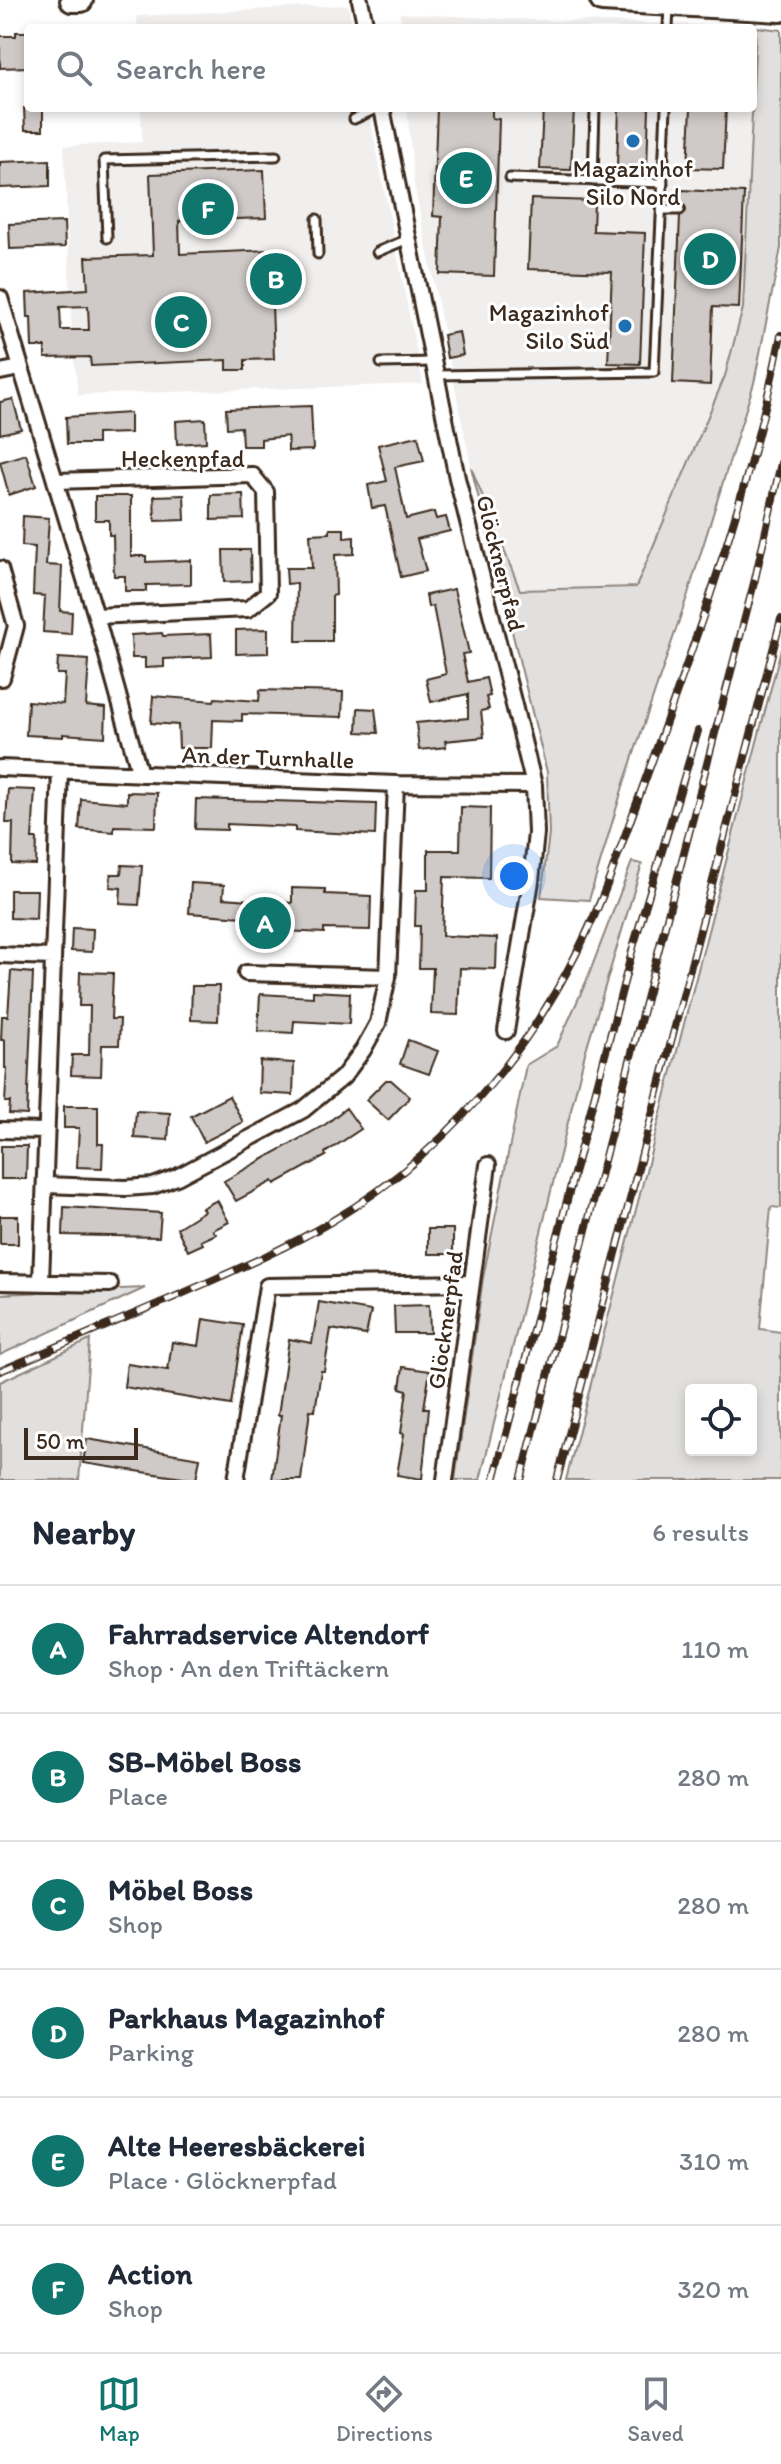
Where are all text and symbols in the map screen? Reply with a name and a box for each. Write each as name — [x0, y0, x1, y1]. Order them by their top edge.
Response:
search box — [24, 24, 757, 112]
icon: search — [52, 46, 96, 90]
text: Search here — [116, 50, 266, 87]
marker: Magazinhof Silo Nord — [624, 132, 642, 150]
pin: E — [440, 148, 492, 208]
place label: Magazinhof Silo Nord — [573, 154, 693, 211]
pin: F — [182, 179, 234, 239]
pin: D — [684, 229, 736, 289]
pin: B — [250, 249, 302, 309]
pin: C — [155, 292, 207, 352]
place label: Magazinhof Silo Süd — [489, 298, 609, 355]
marker: Magazinhof Silo Süd — [616, 317, 634, 335]
street label: Heckenpfad — [121, 444, 245, 473]
street label: Glöcknerpfad — [470, 492, 532, 634]
street label: An der Turnhalle — [181, 739, 355, 775]
your location — [494, 856, 534, 896]
pin: A — [239, 893, 291, 953]
street label: Glöcknerpfad — [421, 1249, 469, 1391]
map controls — [685, 1384, 757, 1456]
button: locate — [685, 1384, 757, 1456]
scale bar — [24, 1424, 138, 1460]
text: 50 m — [36, 1428, 85, 1455]
text: Nearby — [32, 1512, 135, 1553]
text: 6 results — [652, 1516, 749, 1548]
text: Fahrradservice Altendorf — [108, 1615, 429, 1652]
text: A — [50, 1633, 66, 1665]
text: 110 m — [681, 1633, 749, 1665]
text: Shop · An den Triftäckern — [108, 1652, 389, 1684]
text: SB-Möbel Boss — [108, 1743, 301, 1780]
text: B — [50, 1761, 66, 1793]
text: 280 m — [677, 1761, 749, 1793]
text: Place — [108, 1780, 168, 1812]
text: Möbel Boss — [108, 1871, 253, 1908]
text: C — [50, 1889, 66, 1921]
text: 280 m — [677, 1889, 749, 1921]
text: Shop — [108, 1908, 163, 1940]
text: Parkhaus Magazinhof — [108, 1999, 384, 2036]
text: D — [49, 2017, 67, 2049]
text: 280 m — [677, 2017, 749, 2049]
text: Parking — [108, 2036, 194, 2068]
text: Alte Heeresbäckerei — [108, 2127, 366, 2164]
text: E — [51, 2145, 65, 2177]
text: 310 m — [679, 2145, 749, 2177]
text: Place · Glöcknerpfad — [108, 2164, 337, 2196]
text: Action — [108, 2255, 192, 2292]
text: F — [51, 2273, 65, 2305]
text: 320 m — [677, 2273, 749, 2305]
text: Shop — [108, 2292, 163, 2324]
tab: Map — [97, 2372, 141, 2447]
tab: Directions — [336, 2372, 433, 2447]
tab: Saved — [627, 2372, 684, 2447]

